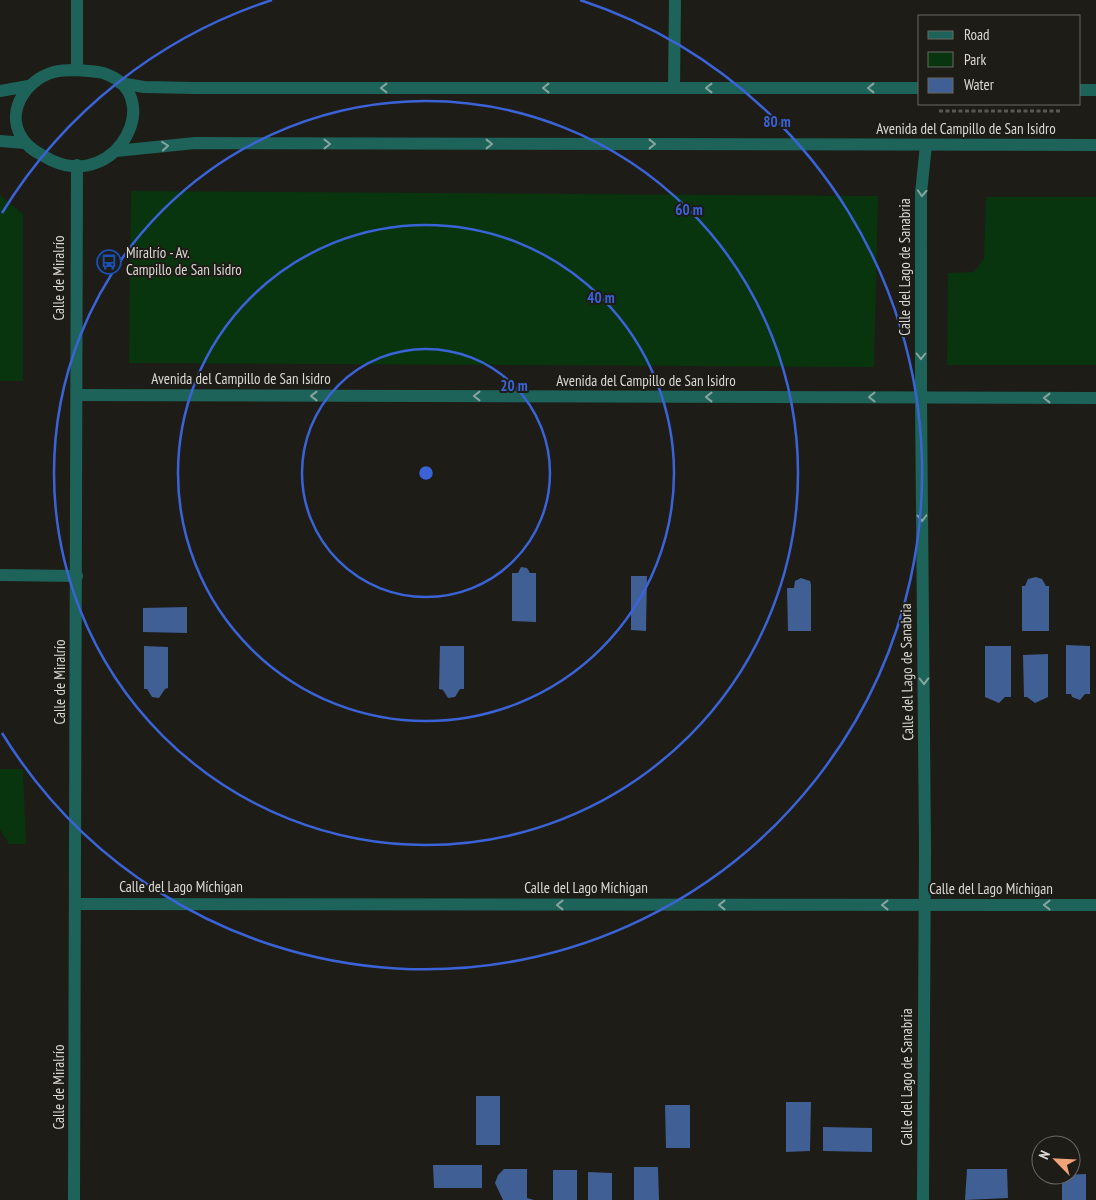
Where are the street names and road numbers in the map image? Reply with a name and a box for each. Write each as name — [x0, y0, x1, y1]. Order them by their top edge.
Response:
street label: Avenida del Campillo de San Isidro — [876, 119, 1056, 138]
street label: Calle del Lago de Sanabria — [895, 198, 914, 336]
street label: Calle de Miralrío — [49, 235, 68, 321]
street label: Avenida del Campillo de San Isidro — [151, 369, 331, 388]
street label: Avenida del Campillo de San Isidro — [556, 371, 736, 390]
street label: Calle del Lago de Sanabria — [896, 603, 917, 741]
street label: Calle de Miralrío — [50, 639, 69, 725]
street label: Calle del Lago Míchigan — [119, 877, 243, 896]
street label: Calle del Lago Míchigan — [524, 878, 648, 897]
street label: Calle del Lago Míchigan — [929, 879, 1053, 898]
street label: Calle del Lago de Sanabria — [897, 1008, 916, 1146]
street label: Calle de Miralrío — [49, 1044, 68, 1130]

